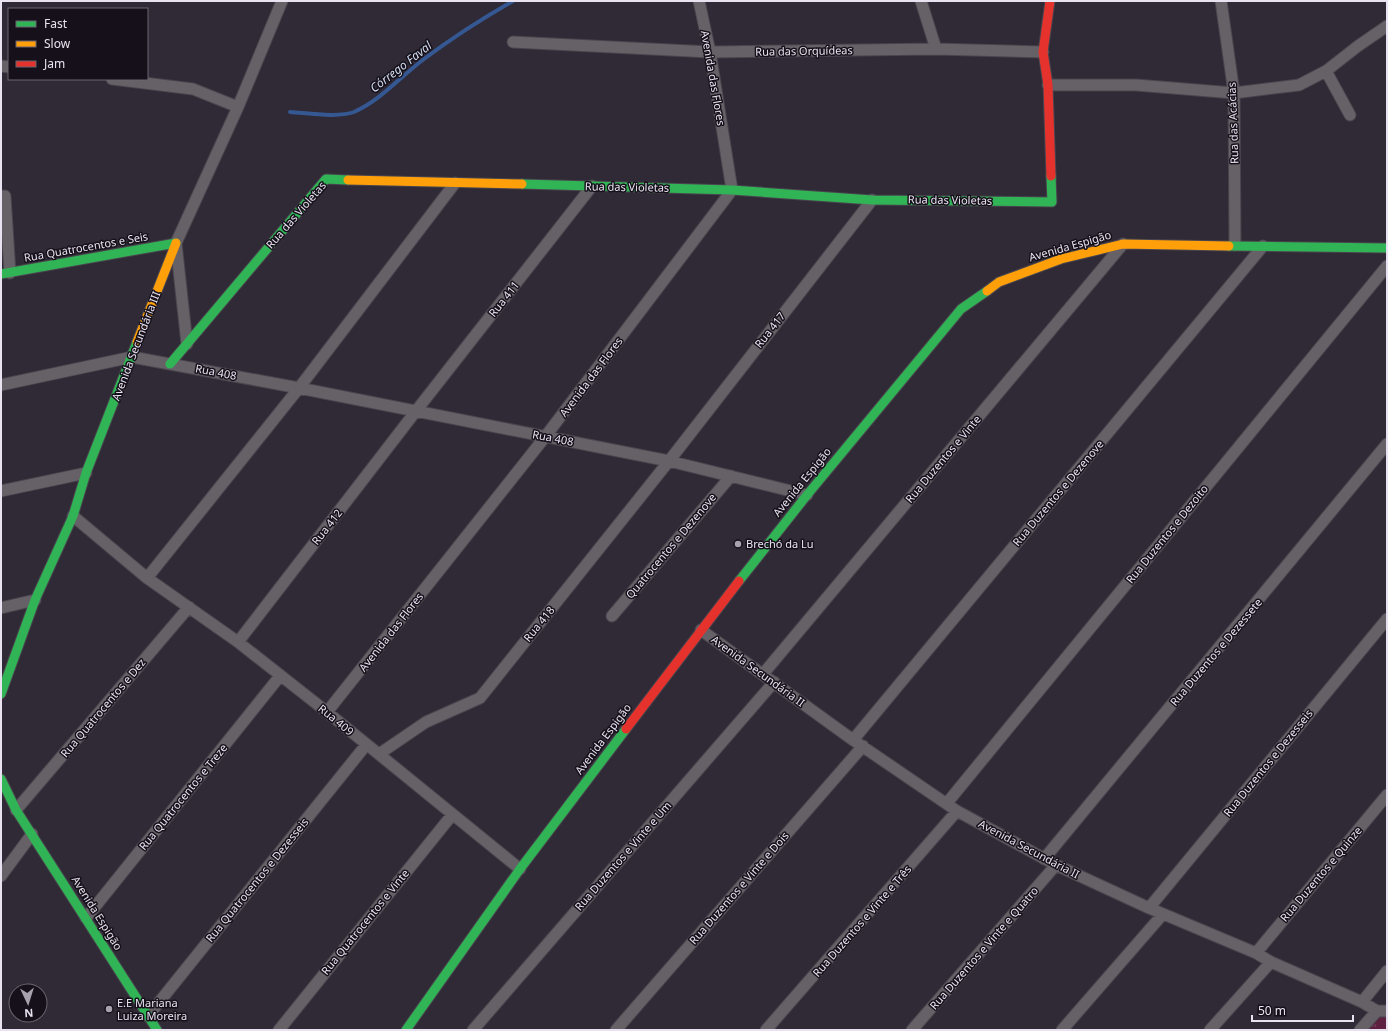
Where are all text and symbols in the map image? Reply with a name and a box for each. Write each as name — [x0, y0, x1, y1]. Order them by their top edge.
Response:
legend — [8, 8, 148, 80]
text: Fast — [44, 15, 68, 32]
street label: Avenida das Flores — [698, 29, 729, 127]
text: Slow — [44, 35, 71, 52]
water label: Córrego Faval — [366, 37, 436, 96]
street label: Rua das Orquídeas — [755, 42, 853, 59]
text: Jam — [43, 55, 65, 72]
street label: Rua das Acácias — [1224, 82, 1241, 164]
street label: Rua das Violetas — [262, 178, 329, 251]
street label: Rua das Violetas — [585, 178, 669, 195]
street label: Rua das Violetas — [908, 191, 992, 208]
street label: Avenida Espigão — [1027, 227, 1113, 264]
street label: Rua Quatrocentos e Seis — [23, 228, 149, 265]
street label: Rua 411 — [485, 278, 522, 320]
street label: Avenida Secundária III — [108, 289, 163, 403]
street label: Rua 417 — [751, 309, 788, 351]
street label: Avenida das Flores — [556, 334, 626, 420]
street label: Rua 408 — [194, 360, 238, 383]
street label: Rua Duzentos e Vinte — [902, 412, 984, 506]
street label: Rua 408 — [531, 426, 575, 449]
street label: Rua Duzentos e Dezenove — [1009, 437, 1106, 549]
street label: Avenida Espigão — [769, 444, 834, 519]
street label: Rua Duzentos e Dezoito — [1122, 481, 1211, 586]
street label: Quatrocentos e Dezenove — [622, 490, 719, 601]
street label: Rua 412 — [308, 506, 345, 548]
place label: Brechó da Lu — [746, 536, 814, 551]
marker: Brechó da Lu — [733, 539, 743, 549]
street label: Avenida das Flores — [355, 589, 426, 674]
street label: Rua Duzentos e Dezessete — [1166, 595, 1265, 709]
street label: Rua 418 — [520, 603, 558, 645]
street label: Avenida Secundária II — [709, 632, 808, 710]
street label: Rua Quatrocentos e Dez — [57, 655, 148, 760]
street label: Avenida Espigão — [571, 700, 634, 777]
street label: Rua 409 — [315, 701, 357, 739]
street label: Rua Duzentos e Dezesseis — [1220, 706, 1316, 819]
street label: Rua Quatrocentos e Treze — [135, 740, 230, 853]
street label: Rua Duzentos e Vinte e Um — [571, 798, 674, 913]
street label: Rua Quatrocentos e Dezesseis — [202, 814, 311, 945]
street label: Avenida Secundária II — [976, 816, 1083, 882]
street label: Rua Duzentos e Quinze — [1276, 823, 1365, 924]
street label: Rua Duzentos e Vinte e Dois — [686, 828, 792, 947]
street label: Rua Duzentos e Vinte e Três — [809, 862, 914, 980]
street label: Rua Quatrocentos e Vinte — [317, 866, 412, 978]
street label: Avenida Espigão — [69, 873, 126, 953]
street label: Rua Duzentos e Vinte e Quatro — [926, 883, 1041, 1012]
north arrow — [8, 983, 48, 1023]
place label: E.E Mariana Luiza Moreira — [117, 995, 187, 1023]
scale bar — [1252, 997, 1353, 1023]
text: 50 m — [1258, 1002, 1286, 1019]
marker: E.E Mariana Luiza Moreira — [104, 1004, 114, 1014]
text: N — [24, 1006, 34, 1021]

